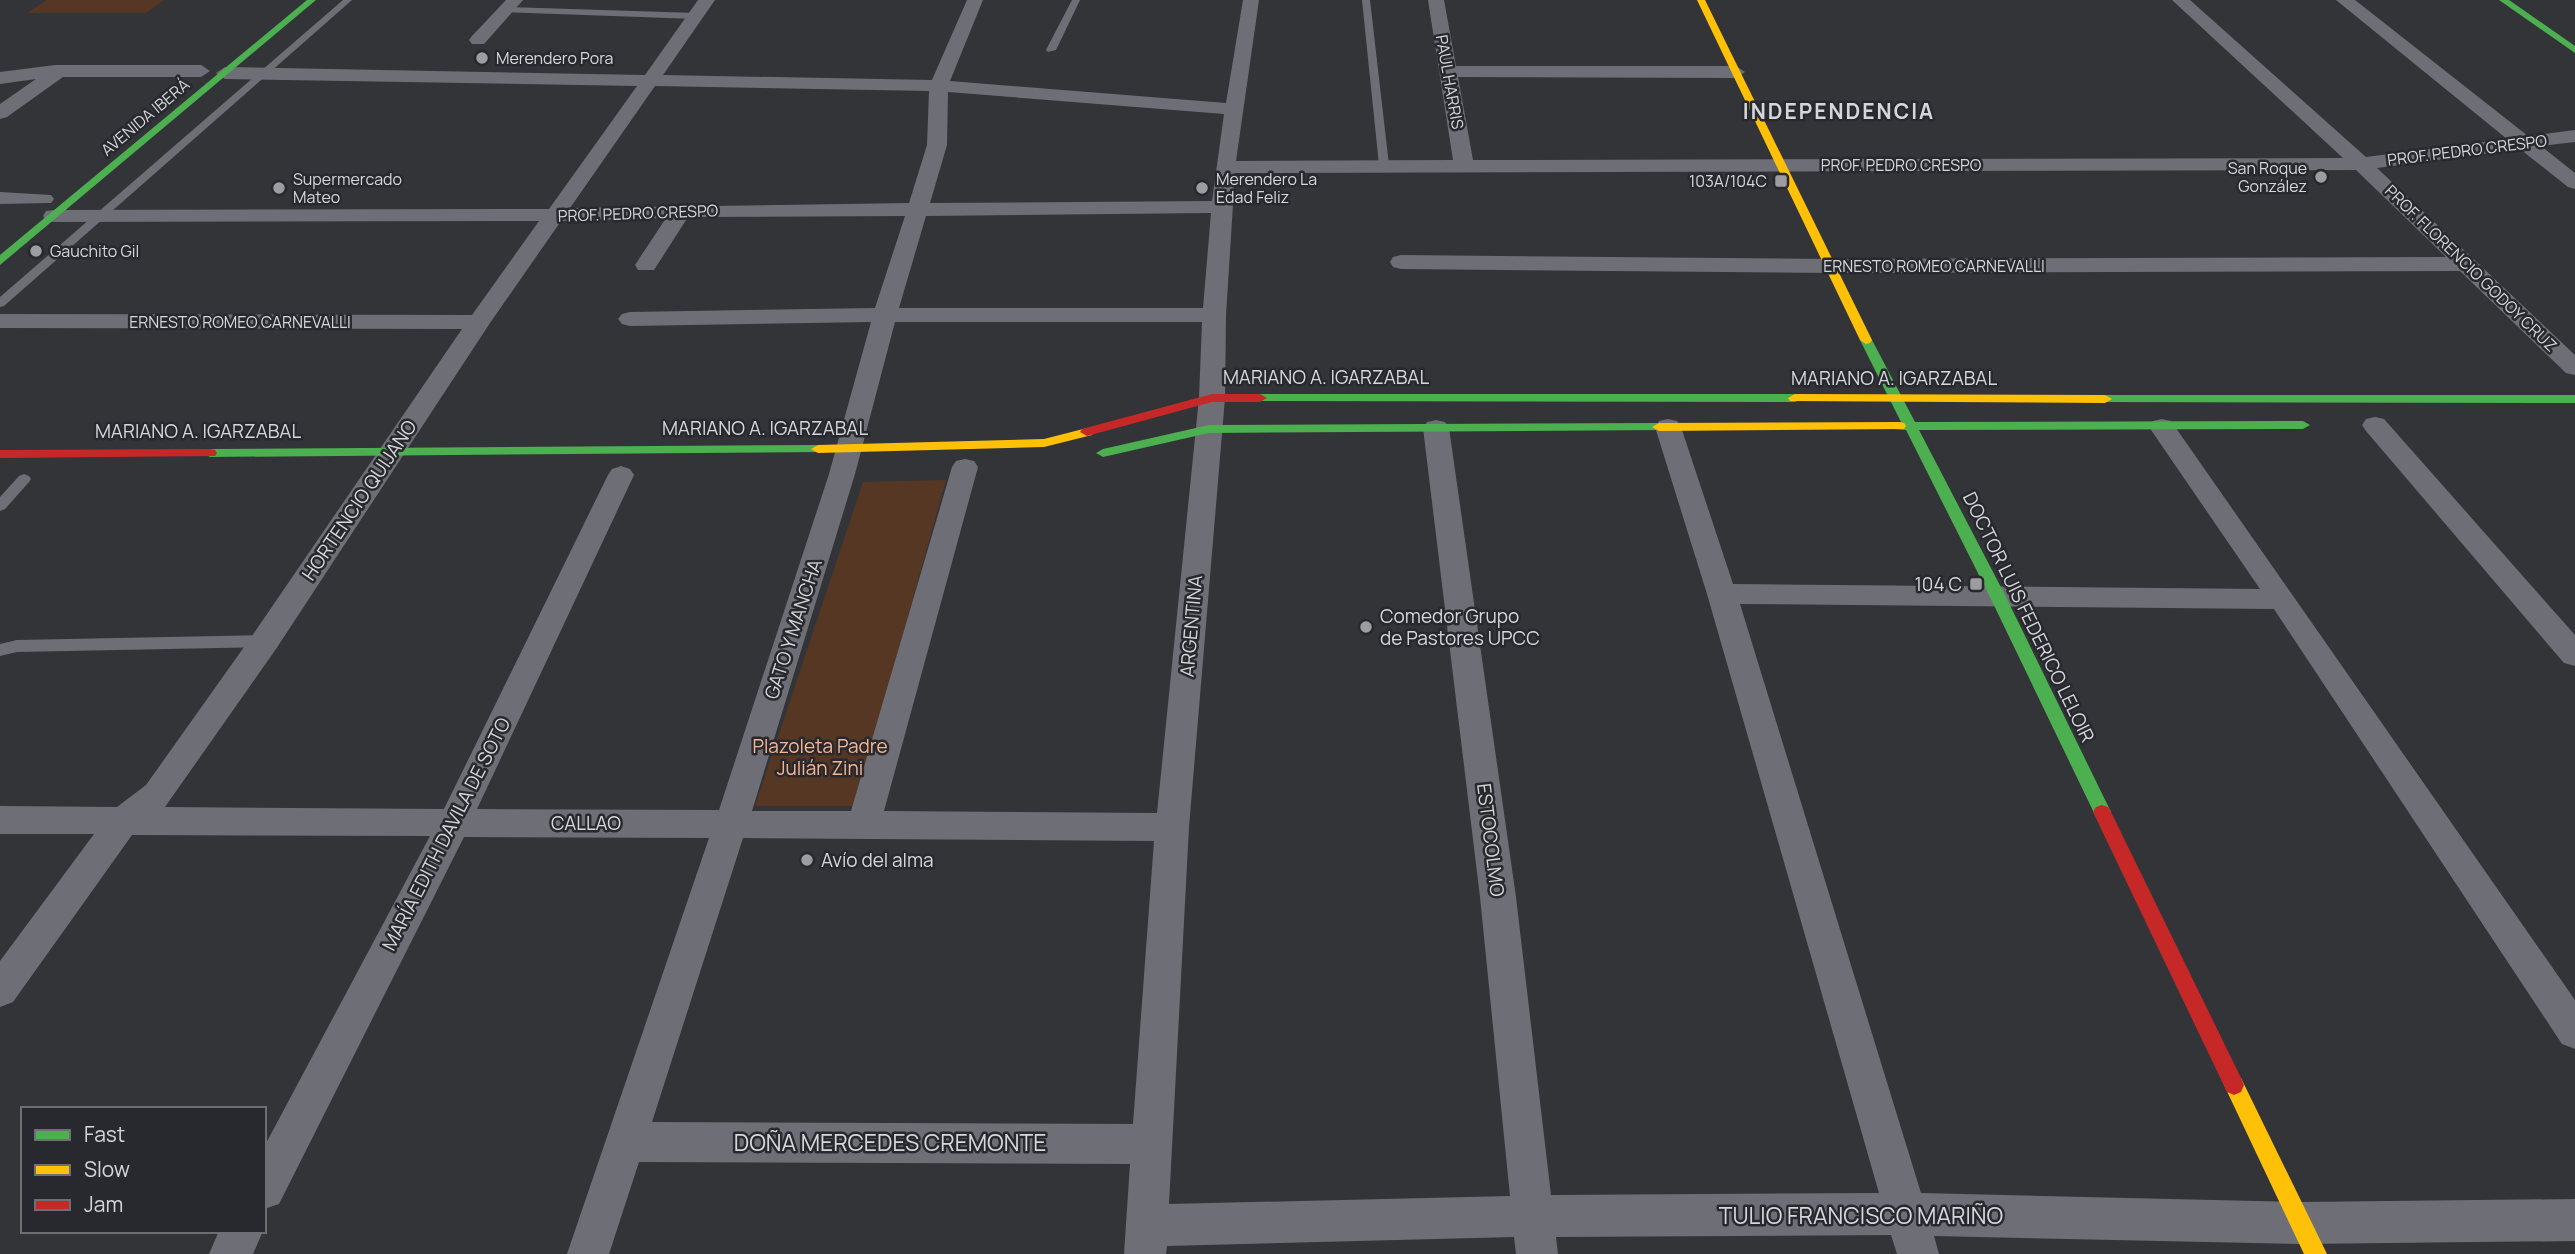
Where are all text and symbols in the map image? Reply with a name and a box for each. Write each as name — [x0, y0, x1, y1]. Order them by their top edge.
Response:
street label: PAUL HARRIS — [1431, 33, 1469, 131]
place label: Merendero Pora — [496, 47, 613, 69]
marker: Merendero Pora — [474, 50, 490, 66]
street label: AVENIDA IBERÁ — [96, 73, 194, 161]
district label: INDEPENDENCIA — [1743, 97, 1935, 125]
street label: PROF. PEDRO CRESPO — [2386, 129, 2548, 171]
street label: PROF. PEDRO CRESPO — [1821, 154, 1982, 176]
place label: San Roque González — [2228, 157, 2307, 197]
place label: Supermercado Mateo — [293, 168, 402, 208]
place label: Merendero La Edad Feliz — [1216, 168, 1317, 208]
marker: San Roque González — [2313, 169, 2329, 185]
place label: 103A/104C — [1689, 170, 1767, 192]
marker: 103A/104C — [1773, 173, 1789, 189]
marker: Supermercado Mateo — [271, 180, 287, 196]
marker: Merendero La Edad Feliz — [1194, 180, 1210, 196]
street label: PROF. FLORENCIO GODOY CRUZ — [2380, 180, 2562, 356]
street label: PROF. PEDRO CRESPO — [557, 199, 719, 227]
place label: Gauchito Gil — [50, 240, 139, 262]
marker: Gauchito Gil — [28, 243, 44, 259]
street label: ERNESTO ROMEO CARNEVALLI — [1823, 255, 2045, 277]
street label: ERNESTO ROMEO CARNEVALLI — [129, 311, 351, 333]
street label: MARIANO A. IGARZABAL — [1223, 364, 1429, 390]
street label: MARIANO A. IGARZABAL — [1791, 365, 1997, 391]
street label: HORTENCIO QUIJANO — [296, 415, 423, 585]
street label: MARIANO A. IGARZABAL — [662, 415, 868, 441]
street label: MARIANO A. IGARZABAL — [95, 418, 301, 444]
street label: DOCTOR LUIS FEDERICO LELOIR — [1957, 487, 2101, 747]
street label: GATO Y MANCHA — [758, 556, 828, 702]
place label: 104 C — [1914, 571, 1962, 597]
street label: ARGENTINA — [1174, 574, 1208, 678]
marker: 104 C — [1968, 576, 1984, 592]
place label: Comedor Grupo de Pastores UPCC — [1380, 603, 1540, 651]
marker: Comedor Grupo de Pastores UPCC — [1358, 619, 1374, 635]
street label: MARÍA EDITH DAVILA DE SOTO — [376, 713, 516, 955]
park label: Plazoleta Padre Julián Zini — [752, 733, 888, 781]
street label: ESTOCOLMO — [1471, 782, 1511, 898]
street label: CALLAO — [551, 810, 621, 836]
place label: Avío del alma — [821, 847, 934, 873]
marker: Avío del alma — [799, 852, 815, 868]
legend — [21, 1107, 266, 1233]
text: Fast — [84, 1120, 125, 1148]
street label: DOÑA MERCEDES CREMONTE — [734, 1126, 1046, 1158]
text: Slow — [84, 1155, 130, 1183]
text: Jam — [84, 1190, 123, 1218]
street label: TULIO FRANCISCO MARIÑO — [1719, 1199, 2003, 1231]

